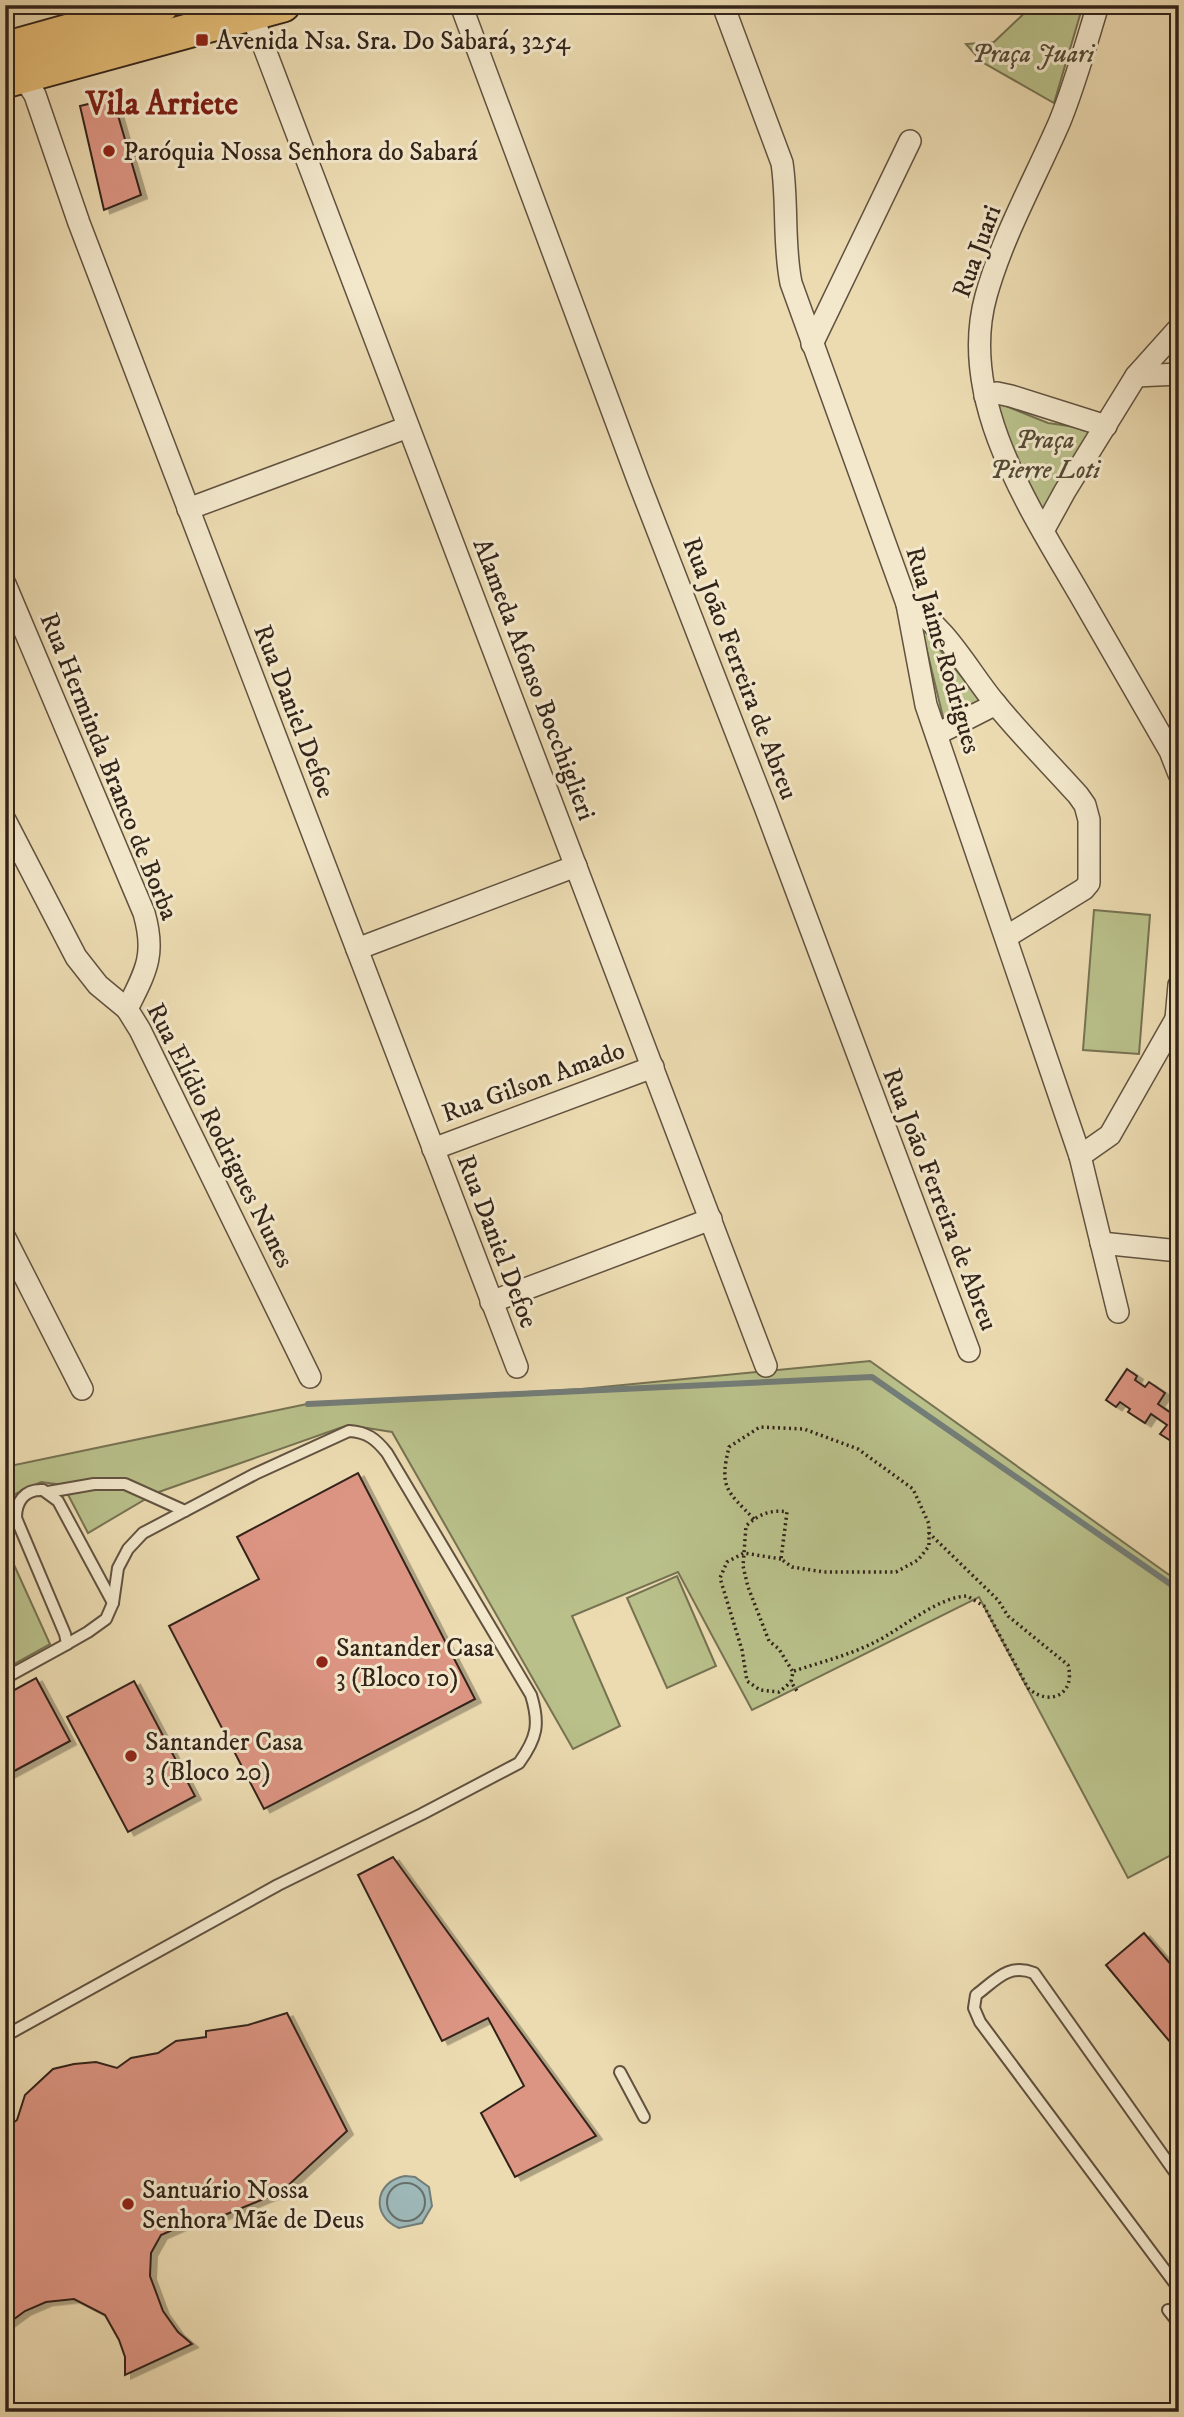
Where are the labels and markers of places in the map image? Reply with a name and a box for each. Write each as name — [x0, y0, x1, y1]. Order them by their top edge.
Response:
place label: Avenida Nsa. Sra. Do Sabará, 3254 — [216, 25, 571, 58]
marker: Avenida Nsa. Sra. Do Sabará, 3254 — [194, 32, 210, 48]
place label: Paróquia Nossa Senhora do Sabará — [123, 136, 478, 169]
marker: Paróquia Nossa Senhora do Sabará — [101, 143, 117, 159]
place label: Santander Casa 3 (Bloco 10) — [336, 1632, 494, 1695]
marker: Santander Casa 3 (Bloco 10) — [314, 1654, 330, 1670]
place label: Santander Casa 3 (Bloco 20) — [145, 1726, 303, 1789]
marker: Santander Casa 3 (Bloco 20) — [123, 1748, 139, 1764]
place label: Santuário Nossa Senhora Mãe de Deus — [142, 2174, 364, 2237]
marker: Santuário Nossa Senhora Mãe de Deus — [120, 2196, 136, 2212]

